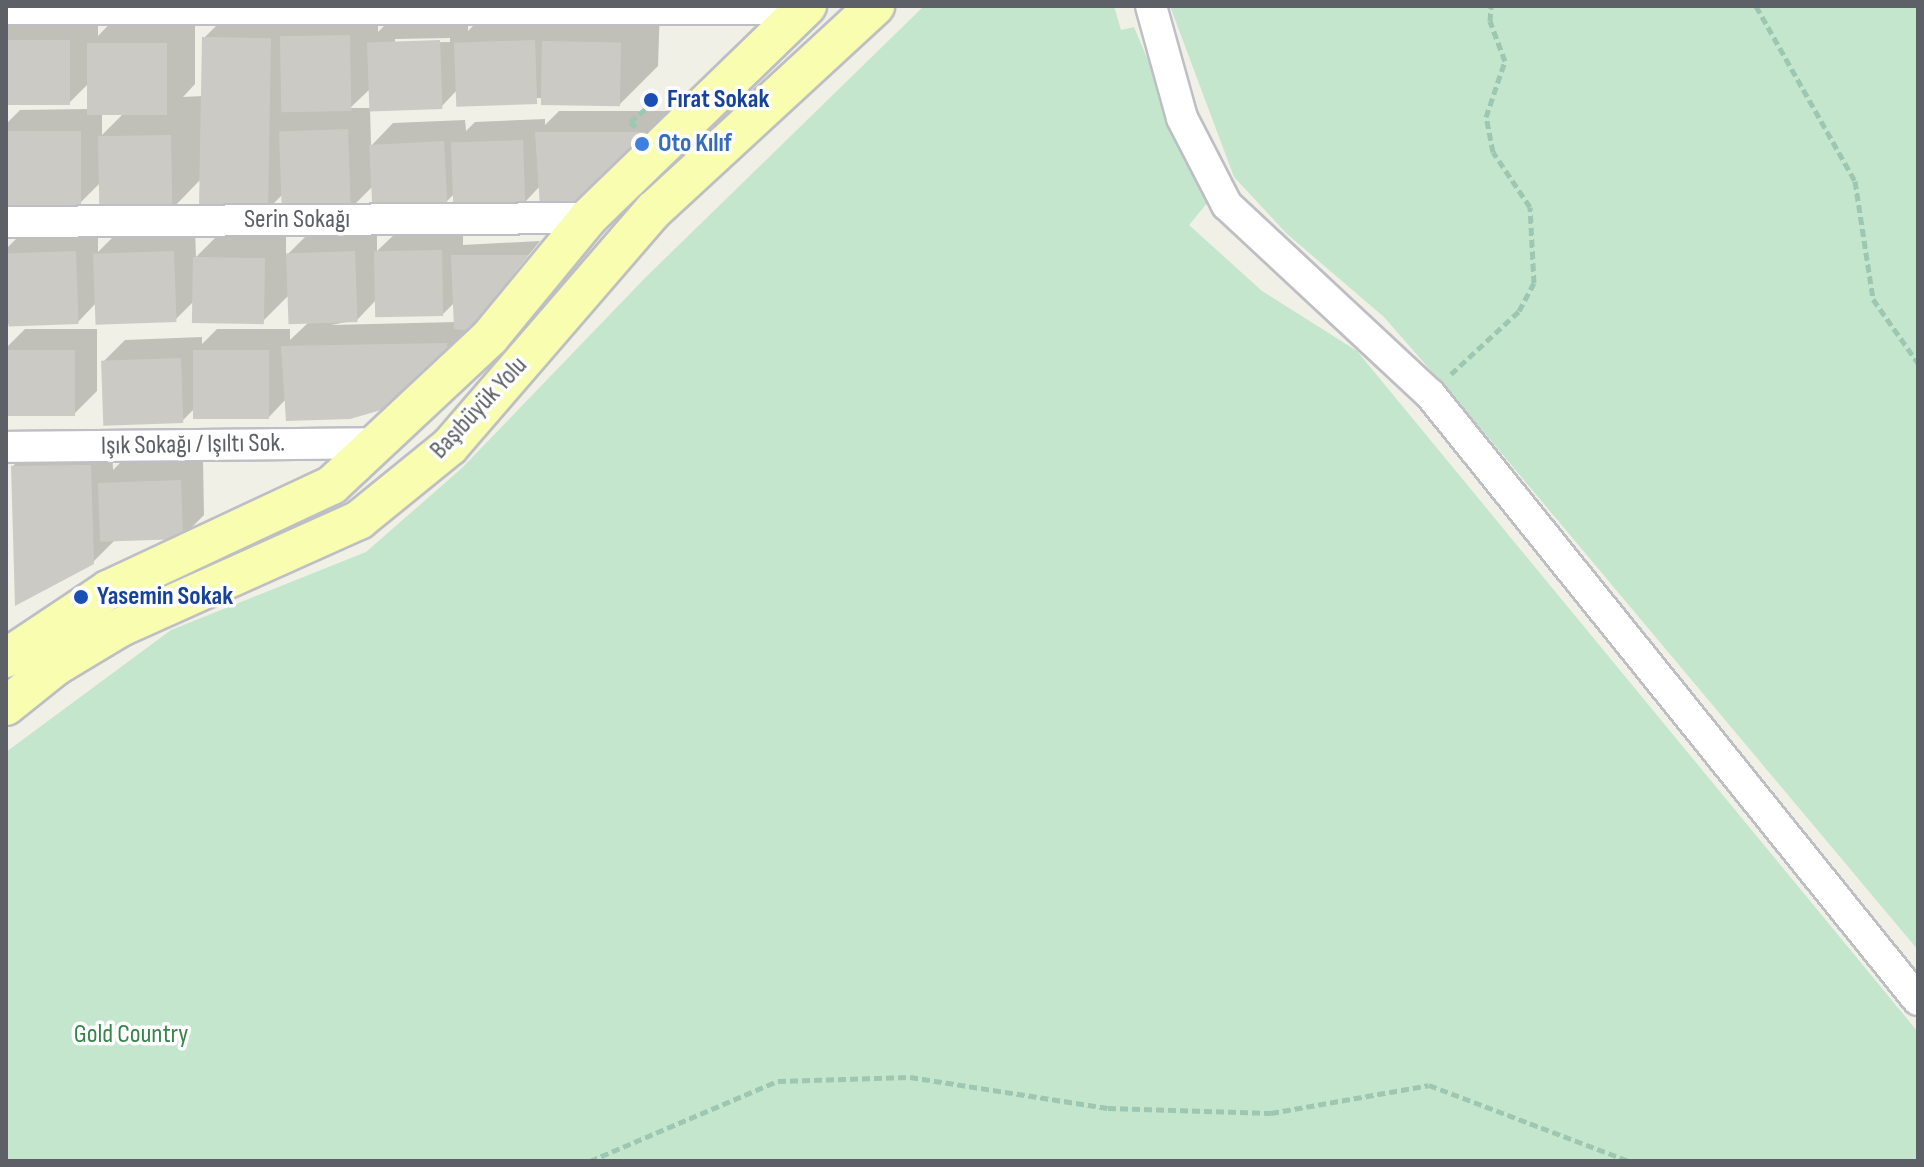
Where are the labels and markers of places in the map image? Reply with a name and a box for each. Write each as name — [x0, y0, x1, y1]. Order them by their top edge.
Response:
place label: Fırat Sokak — [667, 84, 769, 116]
marker: Fırat Sokak — [642, 91, 660, 109]
place label: Oto Kılıf — [658, 128, 732, 160]
marker: Oto Kılıf — [633, 135, 651, 153]
place label: Yasemin Sokak — [97, 581, 233, 613]
marker: Yasemin Sokak — [72, 588, 90, 606]

